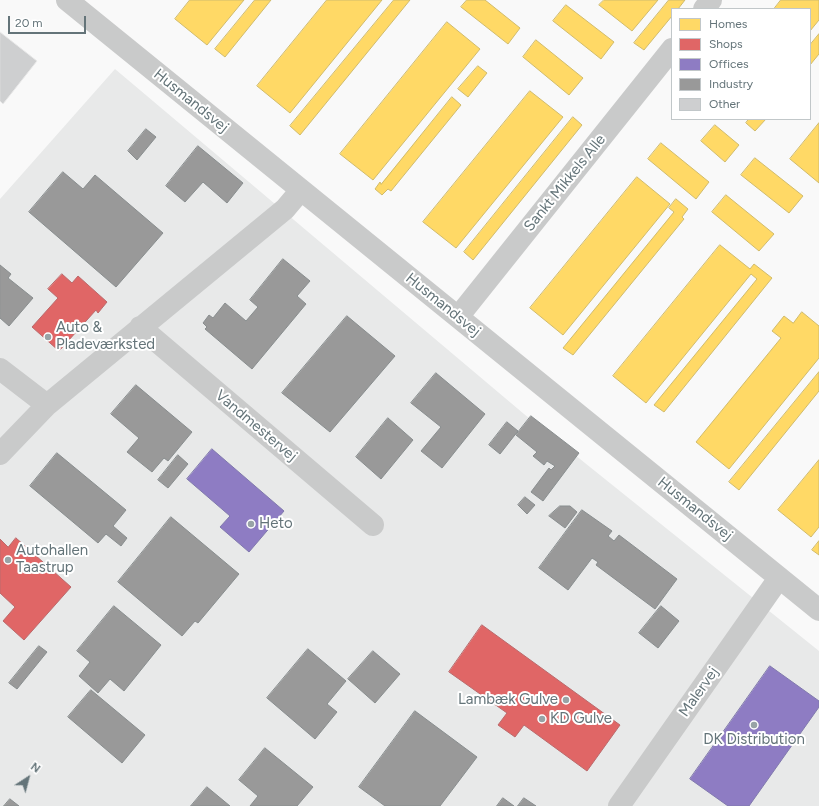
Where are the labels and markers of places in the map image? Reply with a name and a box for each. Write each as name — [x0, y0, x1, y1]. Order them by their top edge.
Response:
place label: Auto & Pladeværksted — [56, 319, 155, 354]
marker: Auto & Pladeværksted — [43, 332, 53, 342]
place label: Heto — [259, 515, 293, 533]
marker: Heto — [246, 519, 256, 529]
place label: Autohallen Taastrup — [16, 542, 88, 577]
marker: Autohallen Taastrup — [3, 555, 13, 565]
place label: Lambæk Gulve — [458, 691, 558, 709]
marker: Lambæk Gulve — [561, 695, 571, 705]
place label: KD Gulve — [550, 710, 612, 728]
marker: KD Gulve — [537, 714, 547, 724]
marker: DK Distribution — [749, 720, 759, 730]
place label: DK Distribution — [703, 731, 805, 749]

